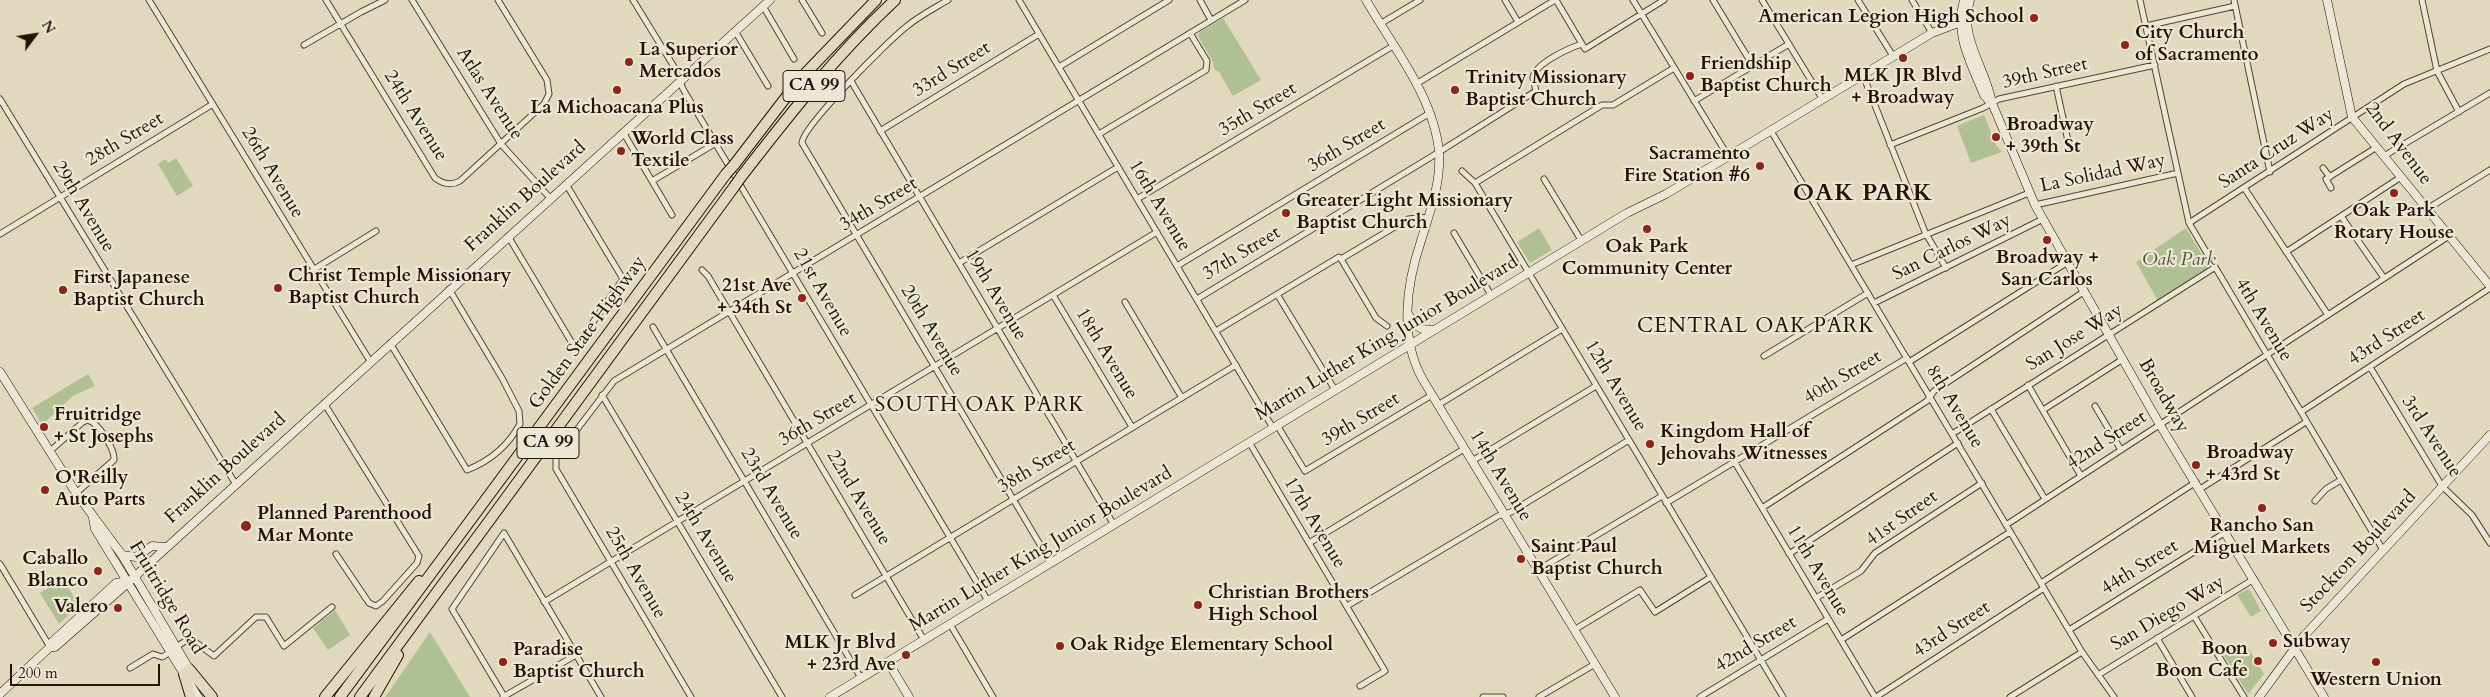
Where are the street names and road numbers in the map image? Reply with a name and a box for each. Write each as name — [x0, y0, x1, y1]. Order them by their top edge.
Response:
street label: 33rd Street — [909, 37, 995, 103]
street label: Atlas Avenue — [451, 43, 527, 145]
street label: 39th Street — [2000, 53, 2090, 95]
street label: 24th Avenue — [378, 66, 452, 166]
road number: CA 99 — [783, 70, 845, 102]
street label: 35th Street — [1215, 78, 1301, 142]
street label: 2nd Avenue — [2360, 98, 2436, 190]
street label: Santa Cruz Way — [2215, 103, 2339, 195]
street label: 28th Street — [82, 108, 168, 172]
street label: 36th Street — [1304, 114, 1390, 178]
street label: 26th Avenue — [236, 123, 308, 223]
street label: Franklin Boulevard — [461, 137, 591, 257]
street label: La Solidad Way — [2038, 150, 2168, 198]
street label: 16th Avenue — [1123, 156, 1195, 256]
street label: 29th Avenue — [47, 157, 119, 257]
street label: 34th Street — [836, 173, 922, 237]
street label: San Carlos Way — [1889, 209, 2015, 287]
street label: 37th Street — [1199, 222, 1285, 286]
street label: 21st Avenue — [787, 245, 857, 341]
street label: 19th Avenue — [959, 245, 1031, 345]
street label: Martin Luther King Junior Boulevard — [1251, 251, 1523, 427]
street label: Golden State Highway — [525, 252, 651, 414]
street label: 4th Avenue — [2229, 274, 2297, 366]
street label: 20th Avenue — [895, 281, 967, 381]
street label: San Jose Way — [2022, 299, 2128, 377]
street label: 18th Avenue — [1070, 304, 1142, 404]
street label: 43rd Street — [2344, 305, 2430, 371]
street label: 12th Avenue — [1579, 336, 1651, 436]
street label: 40th Street — [1800, 346, 1886, 410]
street label: Broadway — [2133, 355, 2193, 437]
street label: 8th Avenue — [1920, 361, 1988, 453]
street label: 36th Street — [775, 388, 861, 452]
street label: 39th Street — [1318, 388, 1404, 452]
street label: 3rd Avenue — [2396, 392, 2466, 482]
street label: 42nd Street — [2063, 407, 2151, 475]
street label: Franklin Boulevard — [161, 409, 291, 529]
street label: 14th Avenue — [1464, 426, 1536, 526]
road number: CA 99 — [517, 428, 579, 458]
street label: 38th Street — [994, 435, 1080, 499]
street label: 23rd Avenue — [735, 444, 807, 544]
street label: 22nd Avenue — [821, 446, 895, 550]
street label: Martin Luther King Junior Boulevard — [905, 462, 1177, 638]
street label: 17th Avenue — [1278, 473, 1350, 573]
street label: 41st Street — [1862, 486, 1942, 552]
street label: Stockton Boulevard — [2297, 486, 2421, 618]
street label: 24th Avenue — [669, 488, 741, 588]
street label: 11th Avenue — [1781, 521, 1853, 621]
street label: 25th Avenue — [599, 523, 671, 623]
street label: 44th Street — [2097, 535, 2183, 601]
street label: Fruitridge Road — [123, 537, 209, 659]
street label: San Diego Way — [2107, 571, 2229, 657]
street label: 43rd Street — [1909, 597, 1995, 663]
street label: 42nd Street — [1711, 612, 1801, 678]

